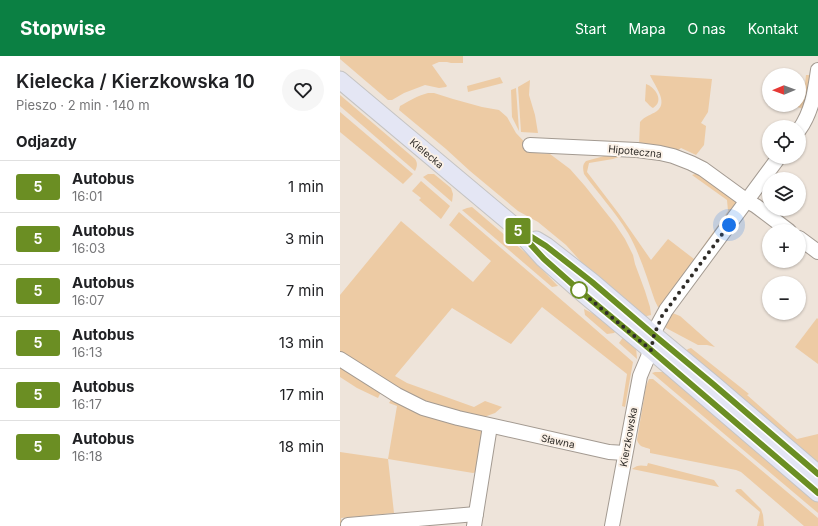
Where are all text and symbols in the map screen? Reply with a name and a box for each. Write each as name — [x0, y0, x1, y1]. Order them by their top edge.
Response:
text: Stopwise — [20, 17, 106, 40]
text: Start — [575, 20, 606, 37]
text: Mapa — [628, 20, 666, 37]
text: O nas — [688, 20, 726, 37]
text: Kontakt — [748, 20, 798, 37]
north arrow — [762, 68, 806, 112]
map controls — [762, 68, 806, 320]
button: heart — [282, 69, 324, 111]
text: Kielecka / Kierzkowska 10 — [16, 70, 255, 93]
text: Pieszo · 2 min · 140 m — [16, 97, 150, 113]
button: locate — [762, 120, 806, 164]
text: Odjazdy — [16, 132, 77, 151]
street label: Kielecka — [408, 135, 446, 171]
street label: Hipoteczna — [608, 142, 662, 160]
text: Autobus — [72, 169, 134, 188]
button: layers — [762, 172, 806, 216]
text: 1 min — [288, 177, 324, 196]
text: 5 — [34, 178, 42, 195]
text: 16:01 — [72, 188, 103, 204]
your location — [719, 215, 739, 235]
line badge: 5 — [505, 218, 531, 244]
text: Autobus — [72, 221, 134, 240]
text: 5 — [514, 222, 522, 239]
button: + — [762, 224, 806, 268]
text: 3 min — [285, 229, 324, 248]
text: 5 — [34, 230, 42, 247]
text: 16:03 — [72, 240, 105, 256]
text: Autobus — [72, 273, 134, 292]
button: − — [762, 276, 806, 320]
text: 7 min — [286, 281, 324, 300]
unlabelled marker — [570, 281, 588, 299]
text: 5 — [34, 282, 42, 299]
text: 16:07 — [72, 292, 104, 308]
text: Autobus — [72, 325, 134, 344]
text: 13 min — [279, 333, 324, 352]
text: 5 — [34, 334, 42, 351]
text: 16:13 — [72, 344, 102, 360]
text: Autobus — [72, 377, 134, 396]
text: 17 min — [280, 385, 324, 404]
text: 5 — [34, 386, 42, 403]
text: 16:17 — [72, 396, 102, 412]
street label: Kierzkowska — [617, 406, 639, 468]
text: Autobus — [72, 429, 134, 448]
street label: Sławna — [540, 432, 576, 450]
text: 18 min — [279, 437, 324, 456]
text: 5 — [34, 438, 42, 455]
text: 16:18 — [72, 448, 102, 464]

